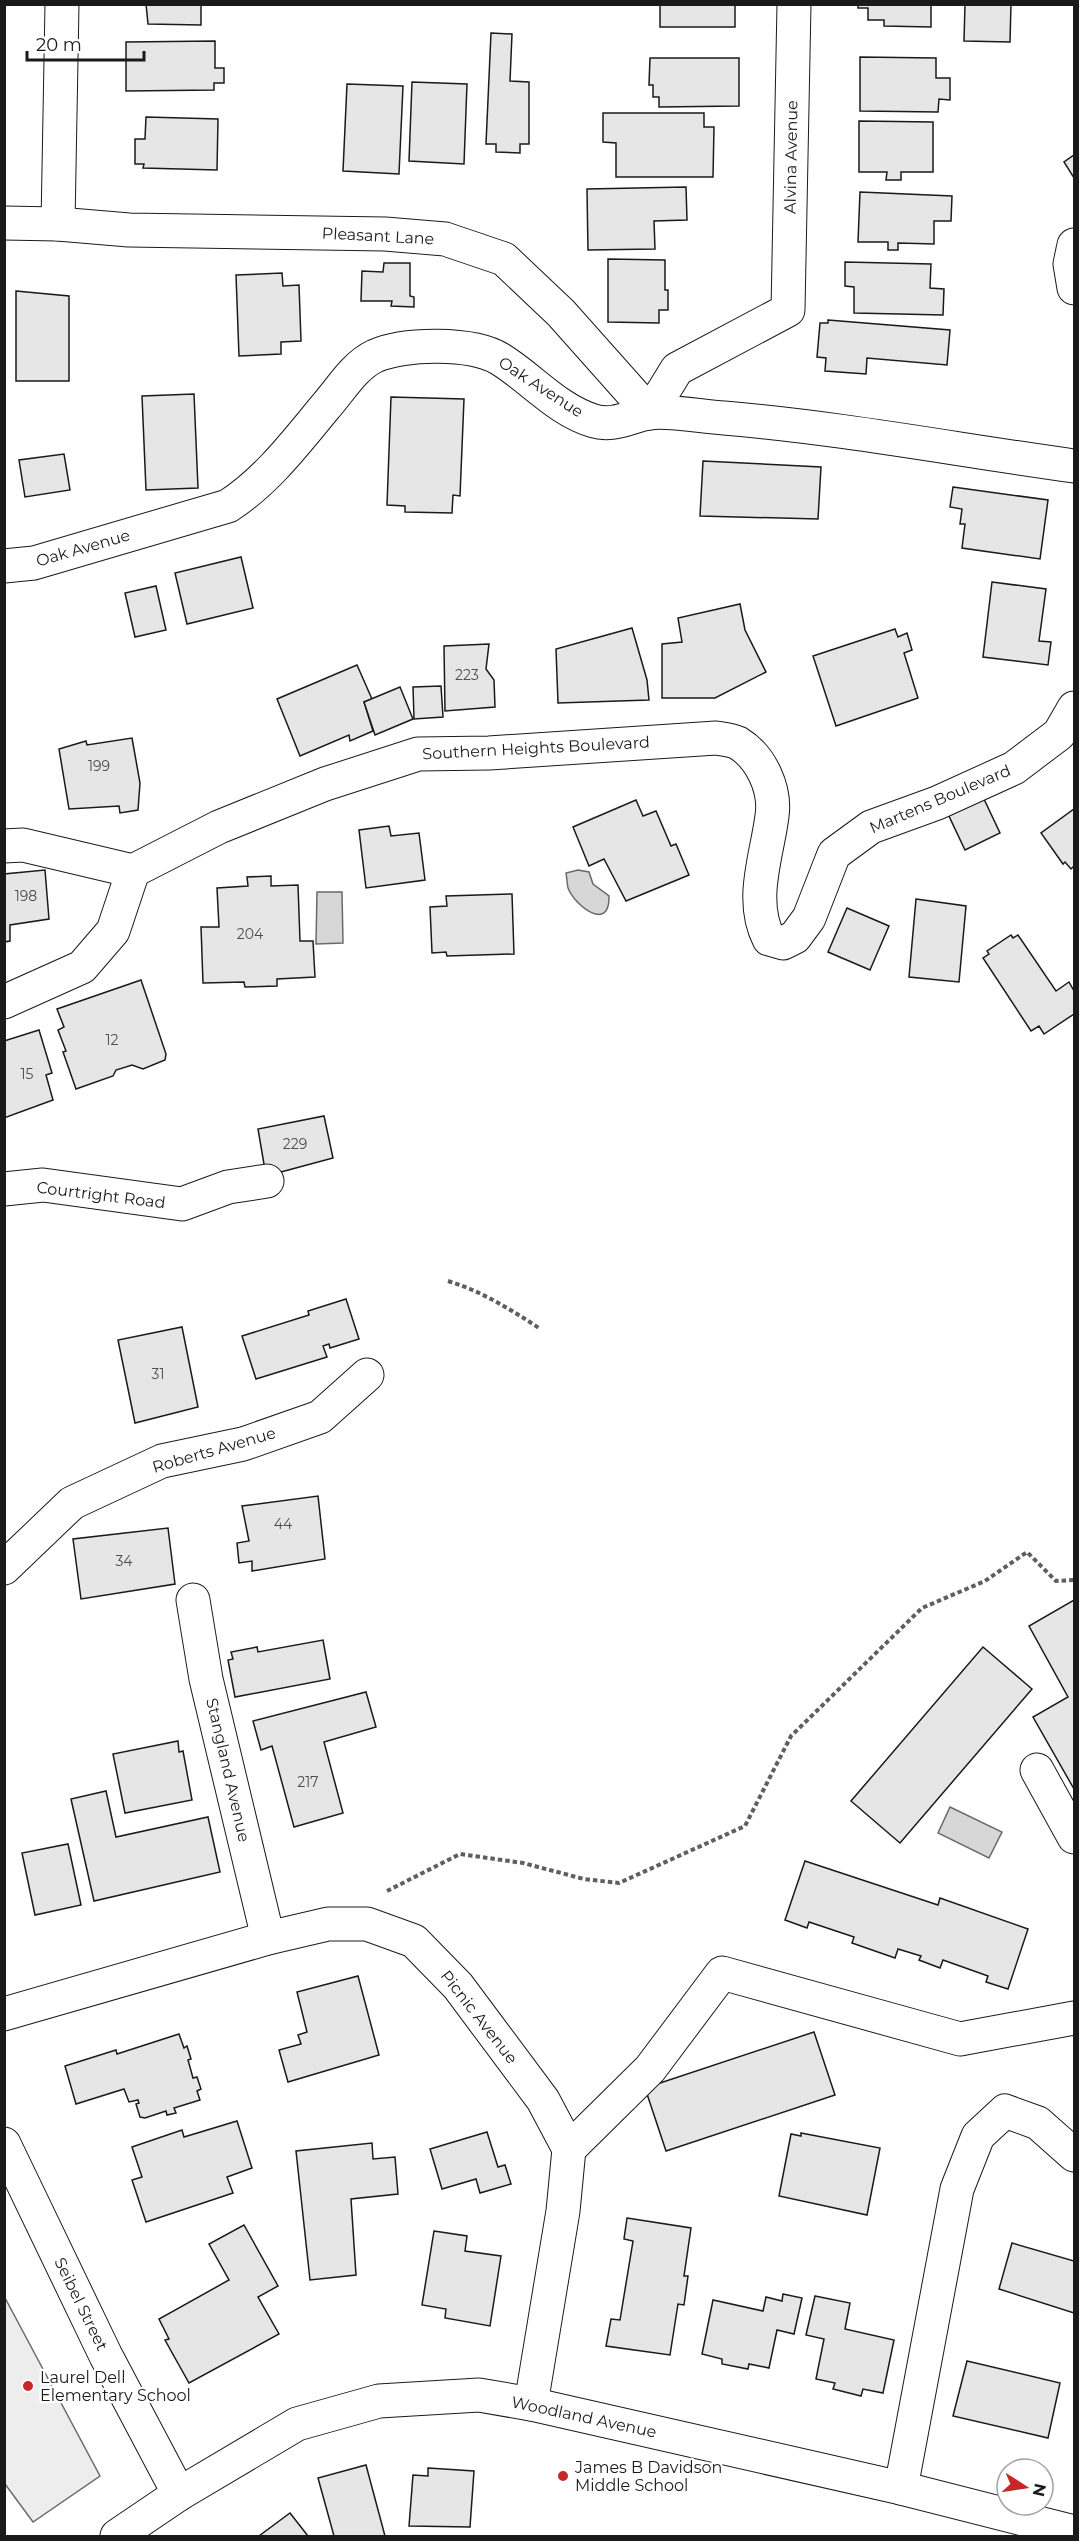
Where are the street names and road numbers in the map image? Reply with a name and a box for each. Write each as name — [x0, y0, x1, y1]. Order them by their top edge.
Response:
street label: Alvina Avenue — [781, 100, 801, 214]
street label: Pleasant Lane — [321, 224, 435, 248]
street label: Oak Avenue — [495, 353, 587, 421]
street label: Oak Avenue — [34, 525, 132, 571]
street label: Southern Heights Boulevard — [422, 733, 650, 763]
street label: Martens Boulevard — [867, 761, 1013, 837]
street label: Courtright Road — [35, 1178, 167, 1212]
street label: Roberts Avenue — [150, 1423, 278, 1477]
street label: Stangland Avenue — [202, 1696, 254, 1844]
street label: Picnic Avenue — [437, 1966, 521, 2068]
street label: Seibel Street — [50, 2254, 112, 2354]
street label: Woodland Avenue — [510, 2392, 658, 2442]

